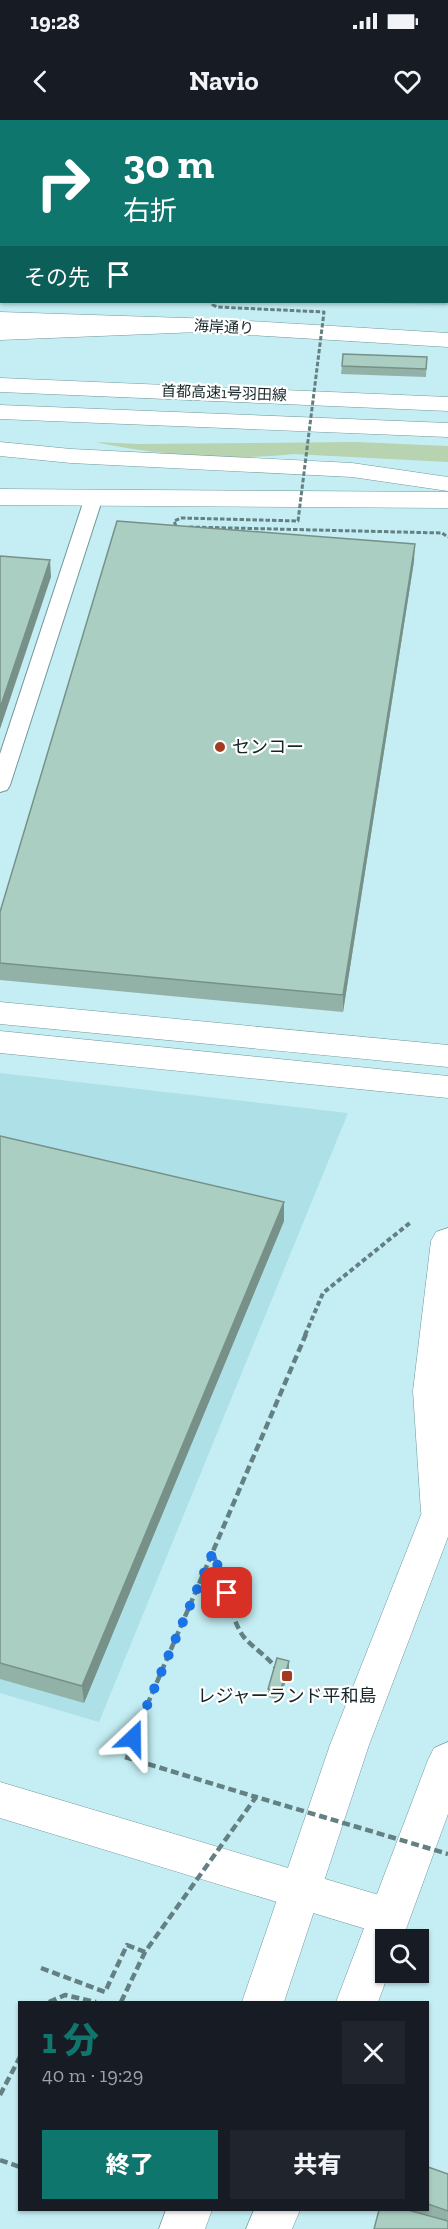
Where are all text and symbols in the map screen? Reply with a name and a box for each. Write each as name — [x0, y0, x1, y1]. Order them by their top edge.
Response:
text: 19:28 — [30, 8, 80, 35]
icon: back — [24, 65, 57, 98]
text: Navio — [189, 65, 259, 97]
icon: heart — [391, 65, 424, 98]
text: 30 m — [123, 138, 214, 189]
icon: right — [24, 144, 102, 222]
text: 右折 — [123, 195, 177, 227]
icon: arrive — [102, 258, 135, 291]
text: その先 — [24, 264, 90, 291]
street label: 海岸通り — [194, 316, 254, 338]
street label: 首都高速1号羽田線 — [161, 382, 287, 404]
place label: センコー — [232, 736, 304, 758]
marker: センコー — [213, 740, 227, 754]
pin — [201, 1567, 252, 1618]
icon: arrive — [210, 1576, 243, 1609]
marker: レジャーランド平和島 — [280, 1669, 294, 1683]
place label: レジャーランド平和島 — [197, 1685, 377, 1707]
position arrow — [101, 1706, 165, 1770]
map controls — [375, 1929, 429, 1983]
button: search — [375, 1929, 429, 1983]
text: 1 分 — [42, 2019, 99, 2062]
button: close — [342, 2021, 405, 2084]
text: 40 m · 19:29 — [42, 2063, 143, 2087]
button: 終了 — [42, 2130, 218, 2199]
button: 共有 — [230, 2130, 405, 2199]

